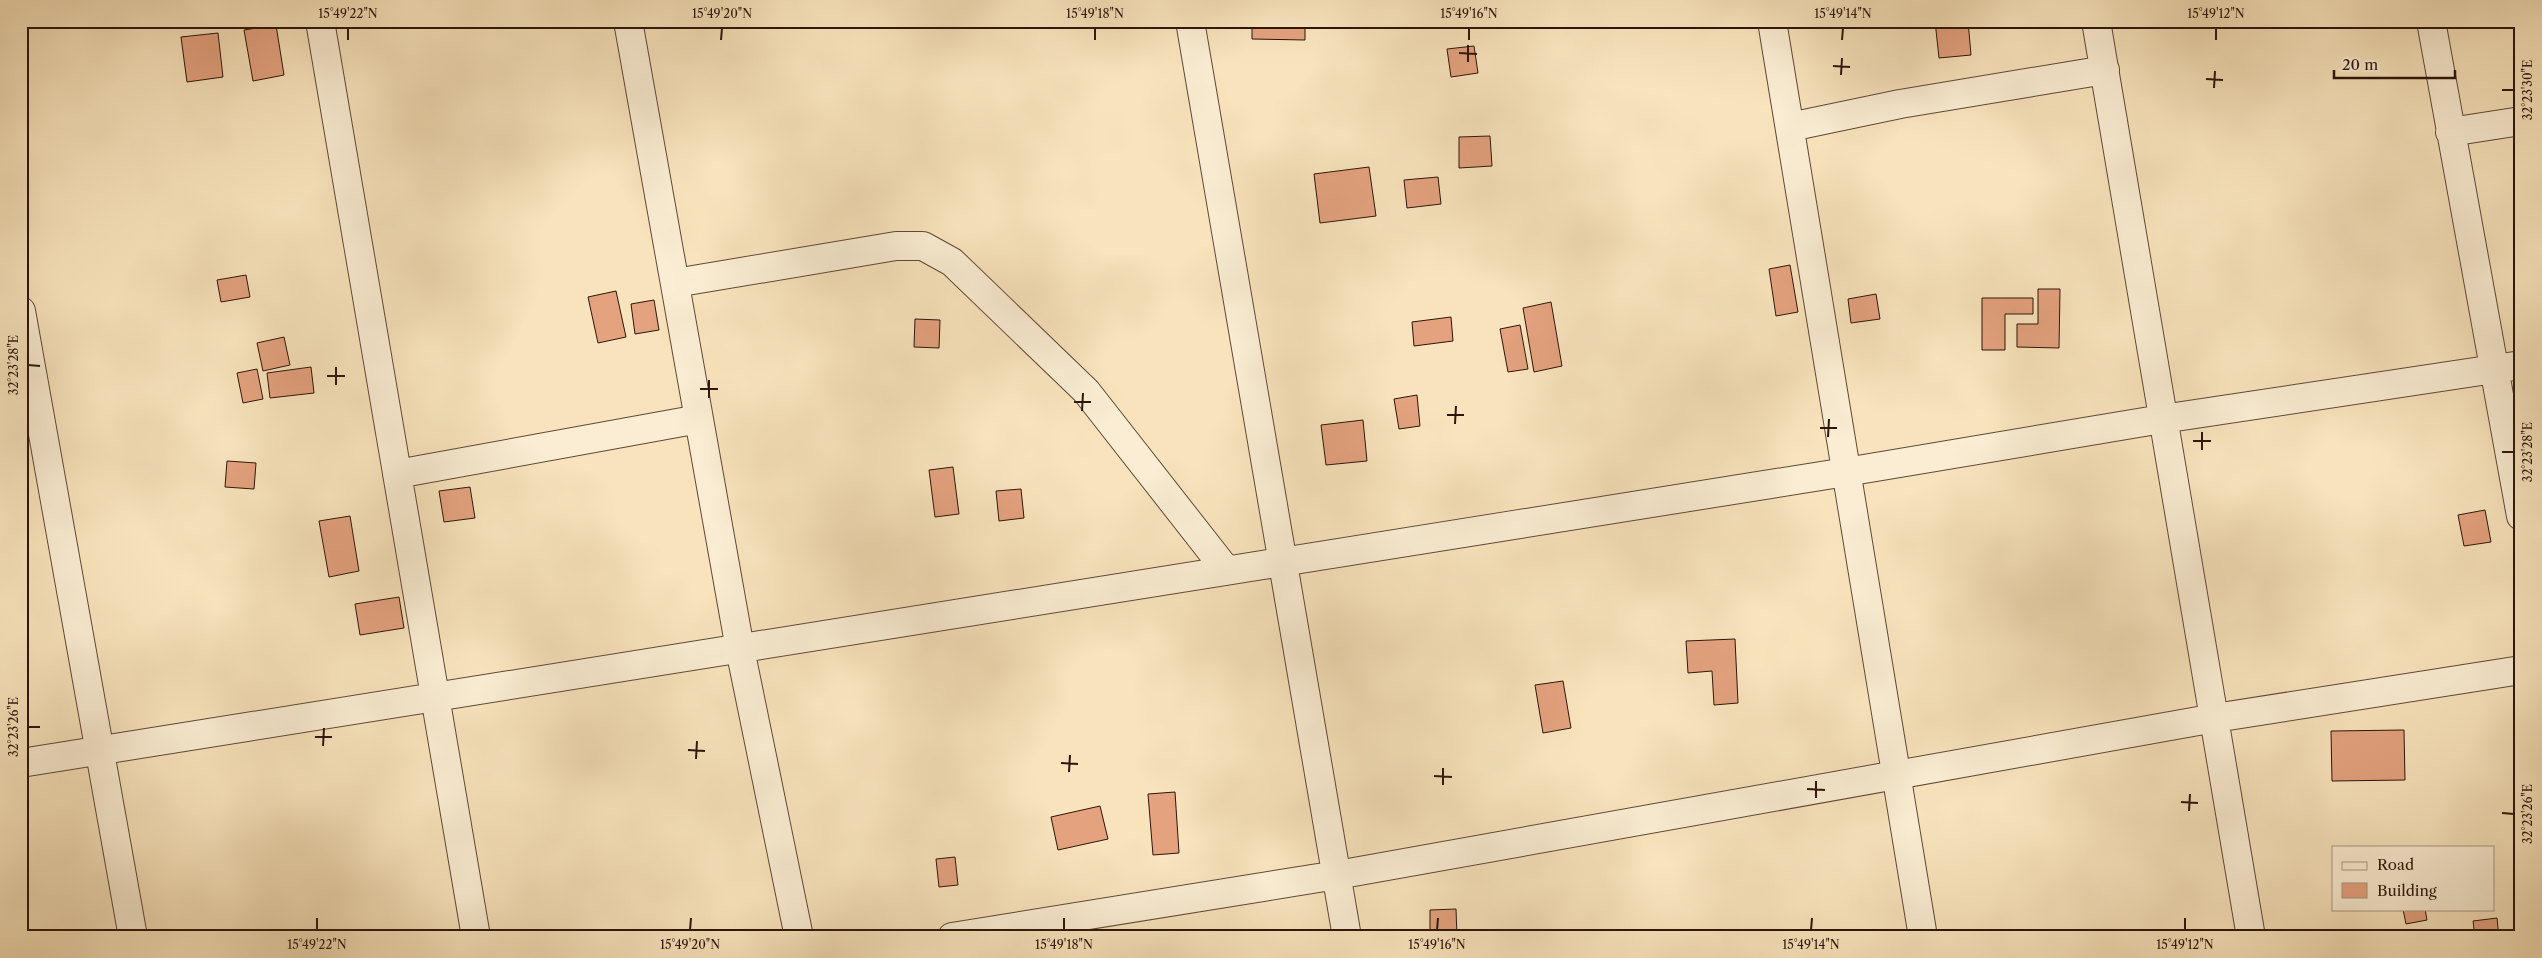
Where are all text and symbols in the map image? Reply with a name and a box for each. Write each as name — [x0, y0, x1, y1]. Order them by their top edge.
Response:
text: 15°49'22"N — [318, 6, 378, 21]
text: 15°49'20"N — [692, 6, 752, 21]
text: 15°49'18"N — [1066, 6, 1124, 21]
text: 15°49'16"N — [1440, 6, 1498, 21]
text: 15°49'14"N — [1814, 6, 1872, 21]
text: 15°49'12"N — [2187, 6, 2245, 21]
scale bar — [2334, 48, 2456, 80]
text: 20 m — [2342, 55, 2378, 74]
text: 32°23'30"E — [2520, 60, 2535, 120]
text: 32°23'28"E — [6, 335, 21, 395]
text: 32°23'28"E — [2520, 422, 2535, 482]
text: 32°23'26"E — [6, 697, 21, 757]
text: 32°23'26"E — [2520, 784, 2535, 844]
legend — [2332, 846, 2494, 910]
text: Road — [2377, 855, 2414, 874]
text: Building — [2377, 881, 2437, 900]
text: 15°49'22"N — [287, 937, 347, 952]
text: 15°49'20"N — [660, 937, 720, 952]
text: 15°49'18"N — [1035, 937, 1093, 952]
text: 15°49'16"N — [1408, 937, 1466, 952]
text: 15°49'14"N — [1782, 937, 1840, 952]
text: 15°49'12"N — [2156, 937, 2214, 952]

